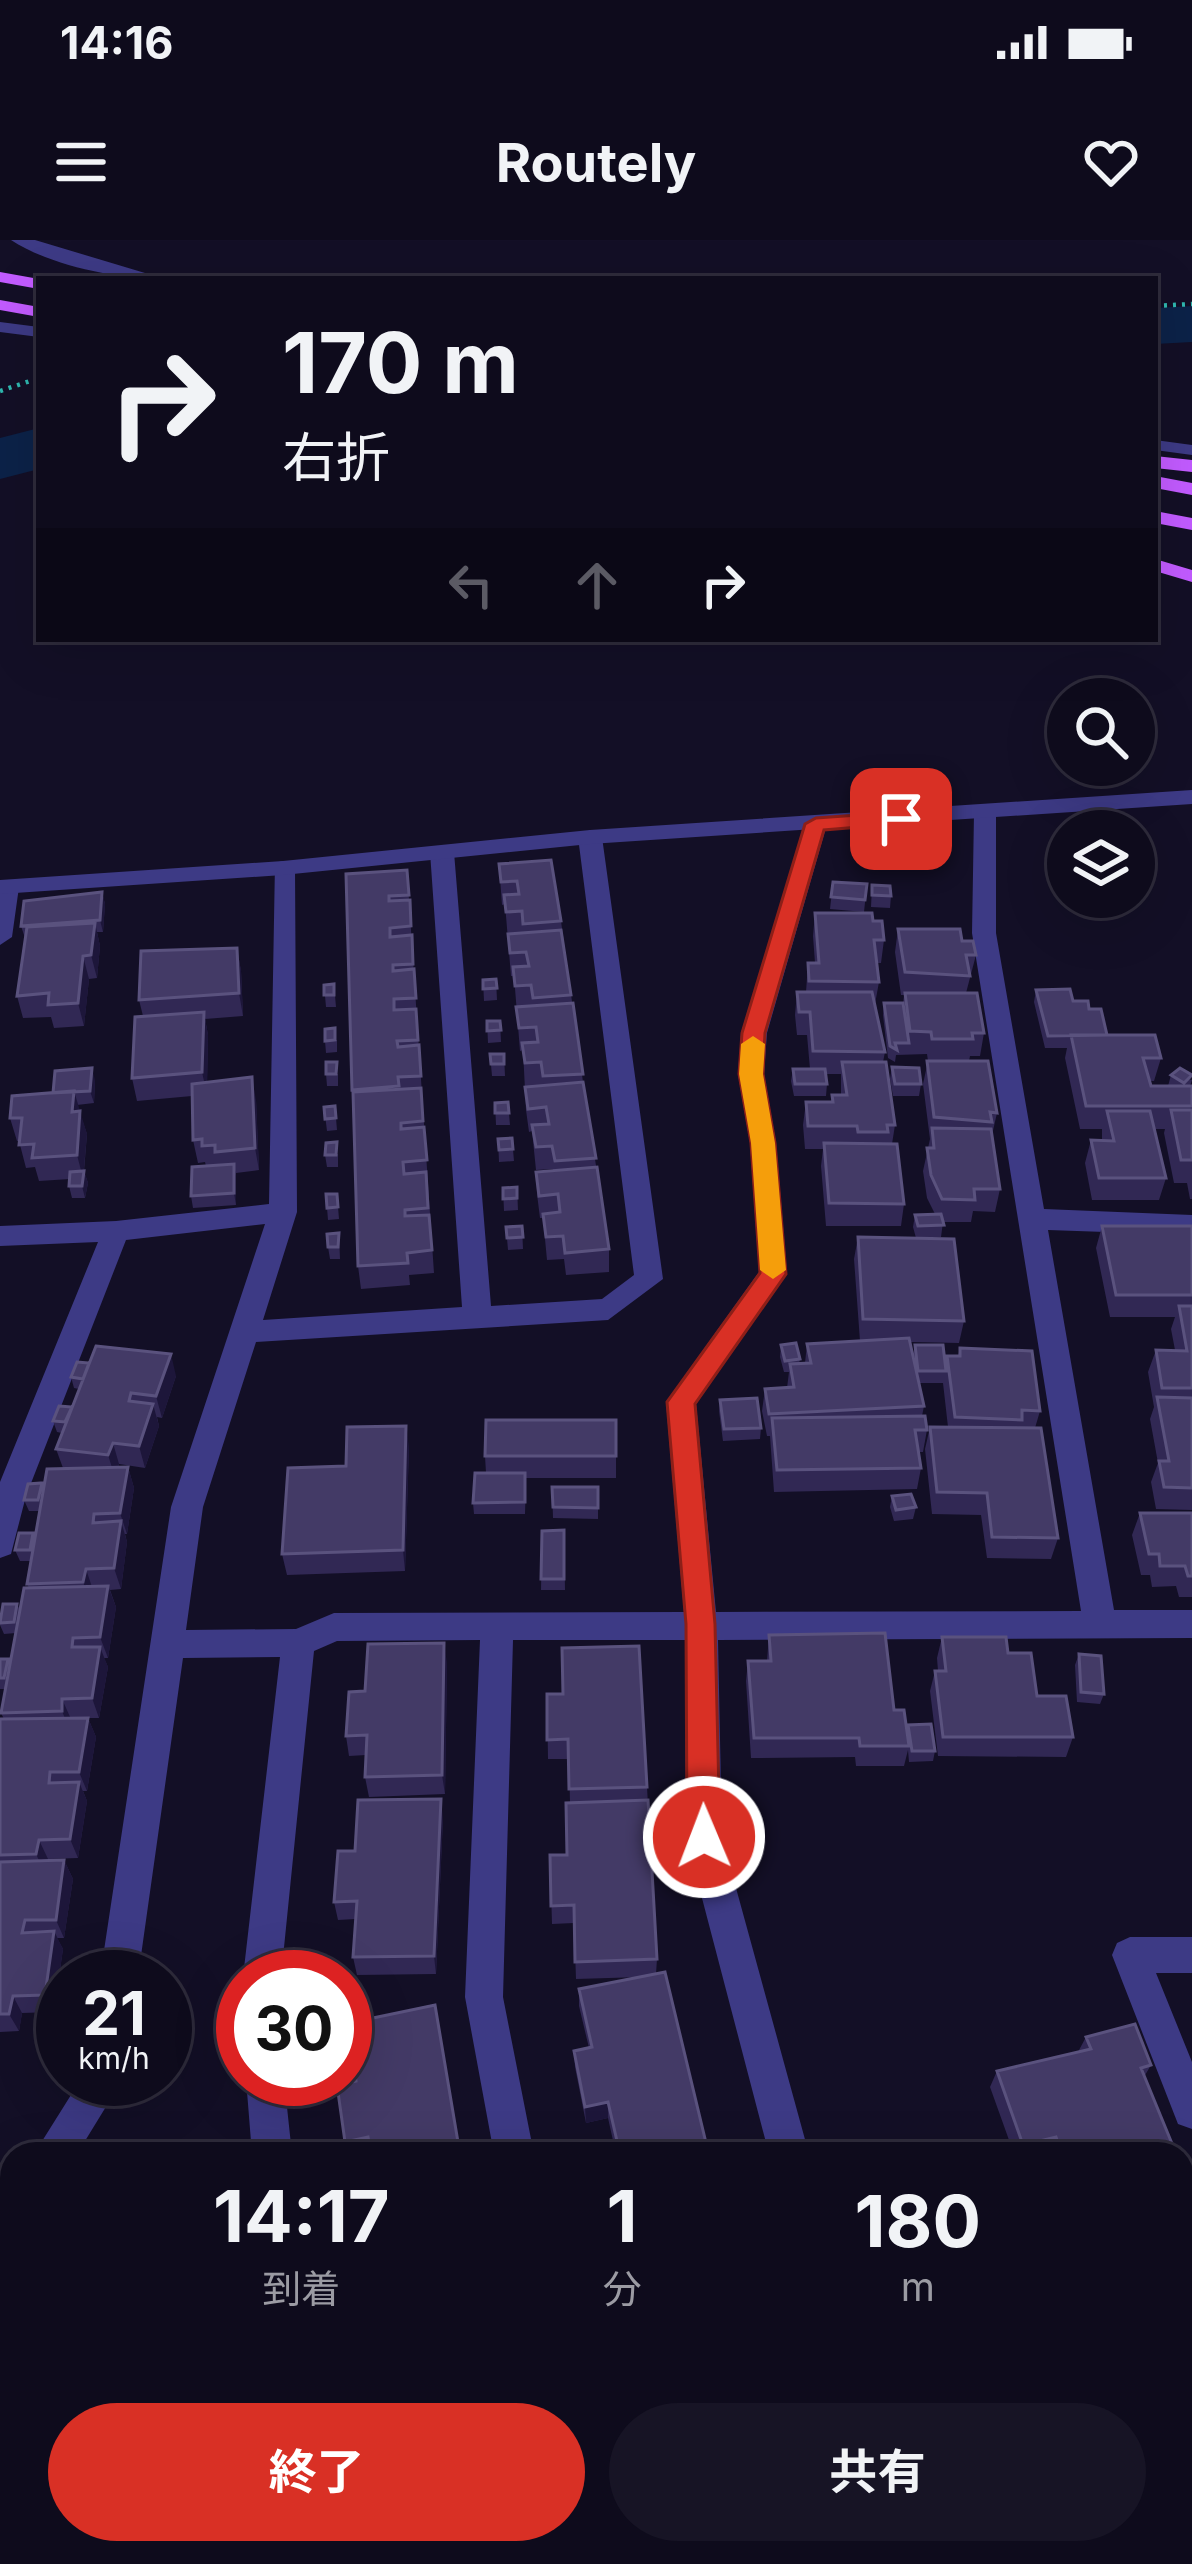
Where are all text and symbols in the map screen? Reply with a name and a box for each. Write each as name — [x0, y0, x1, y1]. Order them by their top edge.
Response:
text: 14:16 — [60, 15, 174, 70]
icon: menu — [48, 129, 114, 195]
icon: heart — [1078, 129, 1144, 195]
text: Routely — [496, 130, 696, 195]
text: 170 m — [282, 312, 519, 413]
icon: right — [84, 324, 240, 480]
text: 右折 — [282, 425, 390, 490]
icon: left — [438, 552, 504, 618]
icon: ahead — [564, 552, 630, 618]
icon: right — [690, 552, 756, 618]
map controls — [1047, 678, 1155, 918]
button: search — [1047, 678, 1155, 786]
pin — [850, 768, 952, 870]
icon: arrive — [868, 786, 934, 852]
button: layers — [1047, 810, 1155, 918]
position arrow — [641, 1774, 767, 1900]
speed limit sign: 30 — [216, 1950, 372, 2106]
text: 21 — [82, 1977, 146, 2049]
text: km/h — [78, 2040, 150, 2076]
text: 14:17 — [213, 2172, 390, 2259]
text: 1 — [607, 2172, 638, 2259]
text: 180 — [855, 2177, 981, 2264]
text: m — [901, 2263, 935, 2310]
text: 到着 — [262, 2265, 340, 2312]
text: 分 — [603, 2265, 642, 2312]
button: 終了 — [48, 2403, 585, 2541]
button: 共有 — [609, 2403, 1146, 2541]

